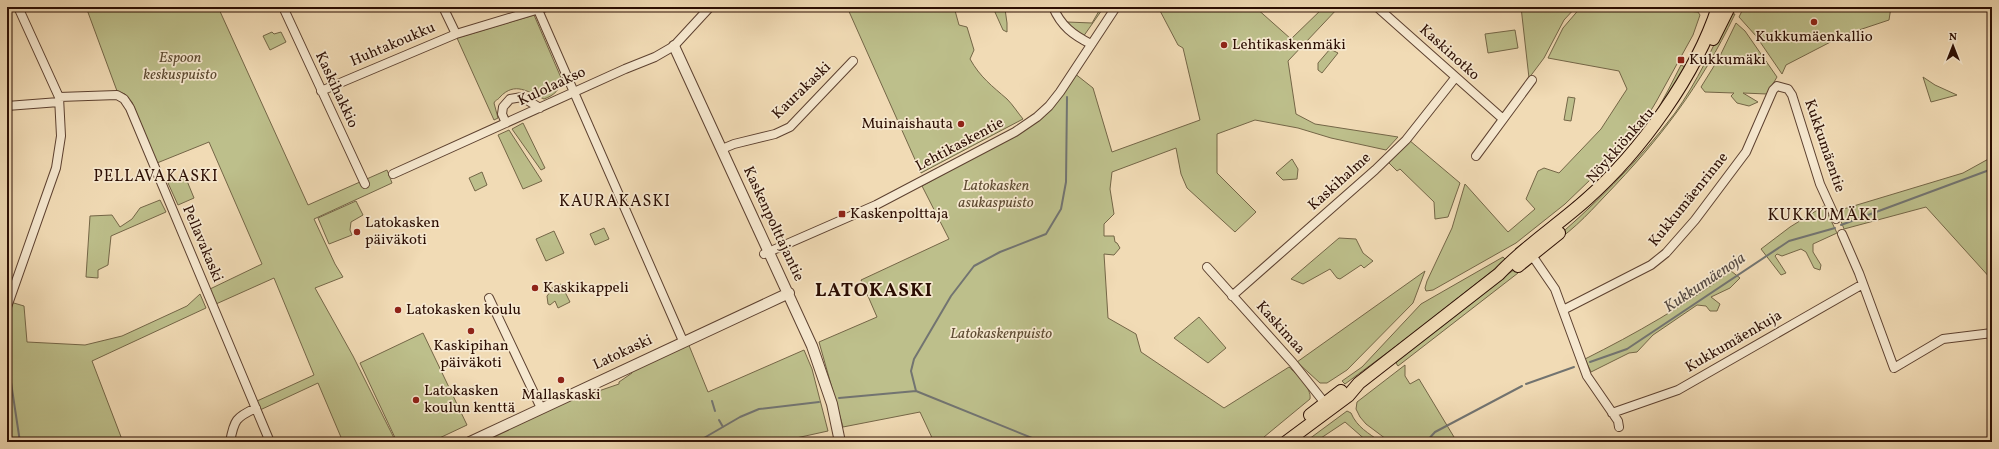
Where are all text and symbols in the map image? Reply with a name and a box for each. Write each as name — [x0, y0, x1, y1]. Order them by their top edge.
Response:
marker: Kukkumäenkallio — [1809, 17, 1819, 27]
street label: Huhtakoukku — [347, 18, 439, 72]
street label: Kaskinotko — [1414, 20, 1484, 86]
north arrow — [1933, 26, 1973, 66]
place label: Kukkumäenkallio — [1755, 27, 1873, 48]
text: N — [1949, 30, 1957, 45]
place label: Lehtikaskenmäki — [1232, 35, 1346, 56]
marker: Lehtikaskenmäki — [1219, 40, 1229, 50]
park label: Espoon keskuspuisto — [143, 48, 217, 86]
street label: Kaskihakkio — [309, 48, 363, 132]
place label: Kukkumäki — [1689, 50, 1766, 71]
marker: Kukkumäki — [1676, 55, 1686, 65]
street label: Kaurakaski — [768, 58, 836, 124]
street label: Kulolaakso — [515, 62, 590, 112]
street label: Kukkumäentie — [1798, 97, 1850, 195]
street label: Nöykkiönkatu — [1582, 104, 1660, 188]
street label: Lehtikaskentie — [912, 113, 1008, 177]
place label: Muinaishauta — [861, 114, 953, 135]
marker: Muinaishauta — [956, 119, 966, 129]
street label: Kaskihalme — [1304, 148, 1376, 216]
street label: Kukkumäenrinne — [1644, 148, 1734, 252]
street label: Kaskenpolttajantie — [737, 163, 809, 285]
district label: PELLAVAKASKI — [93, 166, 219, 188]
park label: Latokasken asukaspuisto — [958, 176, 1034, 214]
district label: KAURAKASKI — [559, 191, 671, 213]
street label: Pellavakaski — [176, 202, 228, 286]
place label: Kaskenpolttaja — [850, 204, 949, 225]
district label: KUKKUMÄKI — [1768, 204, 1878, 227]
marker: Kaskenpolttaja — [837, 209, 847, 219]
place label: Latokasken päiväkoti — [365, 213, 440, 251]
marker: Latokasken päiväkoti — [352, 227, 362, 237]
water label: Kukkumäenoja — [1660, 247, 1750, 318]
place label: Kaskikappeli — [543, 278, 629, 299]
district label: LATOKASKI — [815, 278, 933, 304]
marker: Kaskikappeli — [530, 283, 540, 293]
street label: Kaskimaa — [1250, 297, 1310, 359]
place label: Latokasken koulu — [406, 300, 521, 321]
marker: Latokasken koulu — [393, 305, 403, 315]
street label: Kukkumäenkuja — [1682, 306, 1786, 378]
park label: Latokaskenpuisto — [950, 324, 1052, 345]
marker: Kaskipihan päiväkoti — [466, 326, 476, 336]
street label: Latokaski — [590, 330, 656, 376]
place label: Kaskipihan päiväkoti — [433, 336, 509, 374]
marker: Mallaskaski — [556, 375, 566, 385]
place label: Latokasken koulun kenttä — [424, 381, 515, 419]
place label: Mallaskaski — [521, 385, 601, 406]
marker: Latokasken koulun kenttä — [411, 395, 421, 405]

